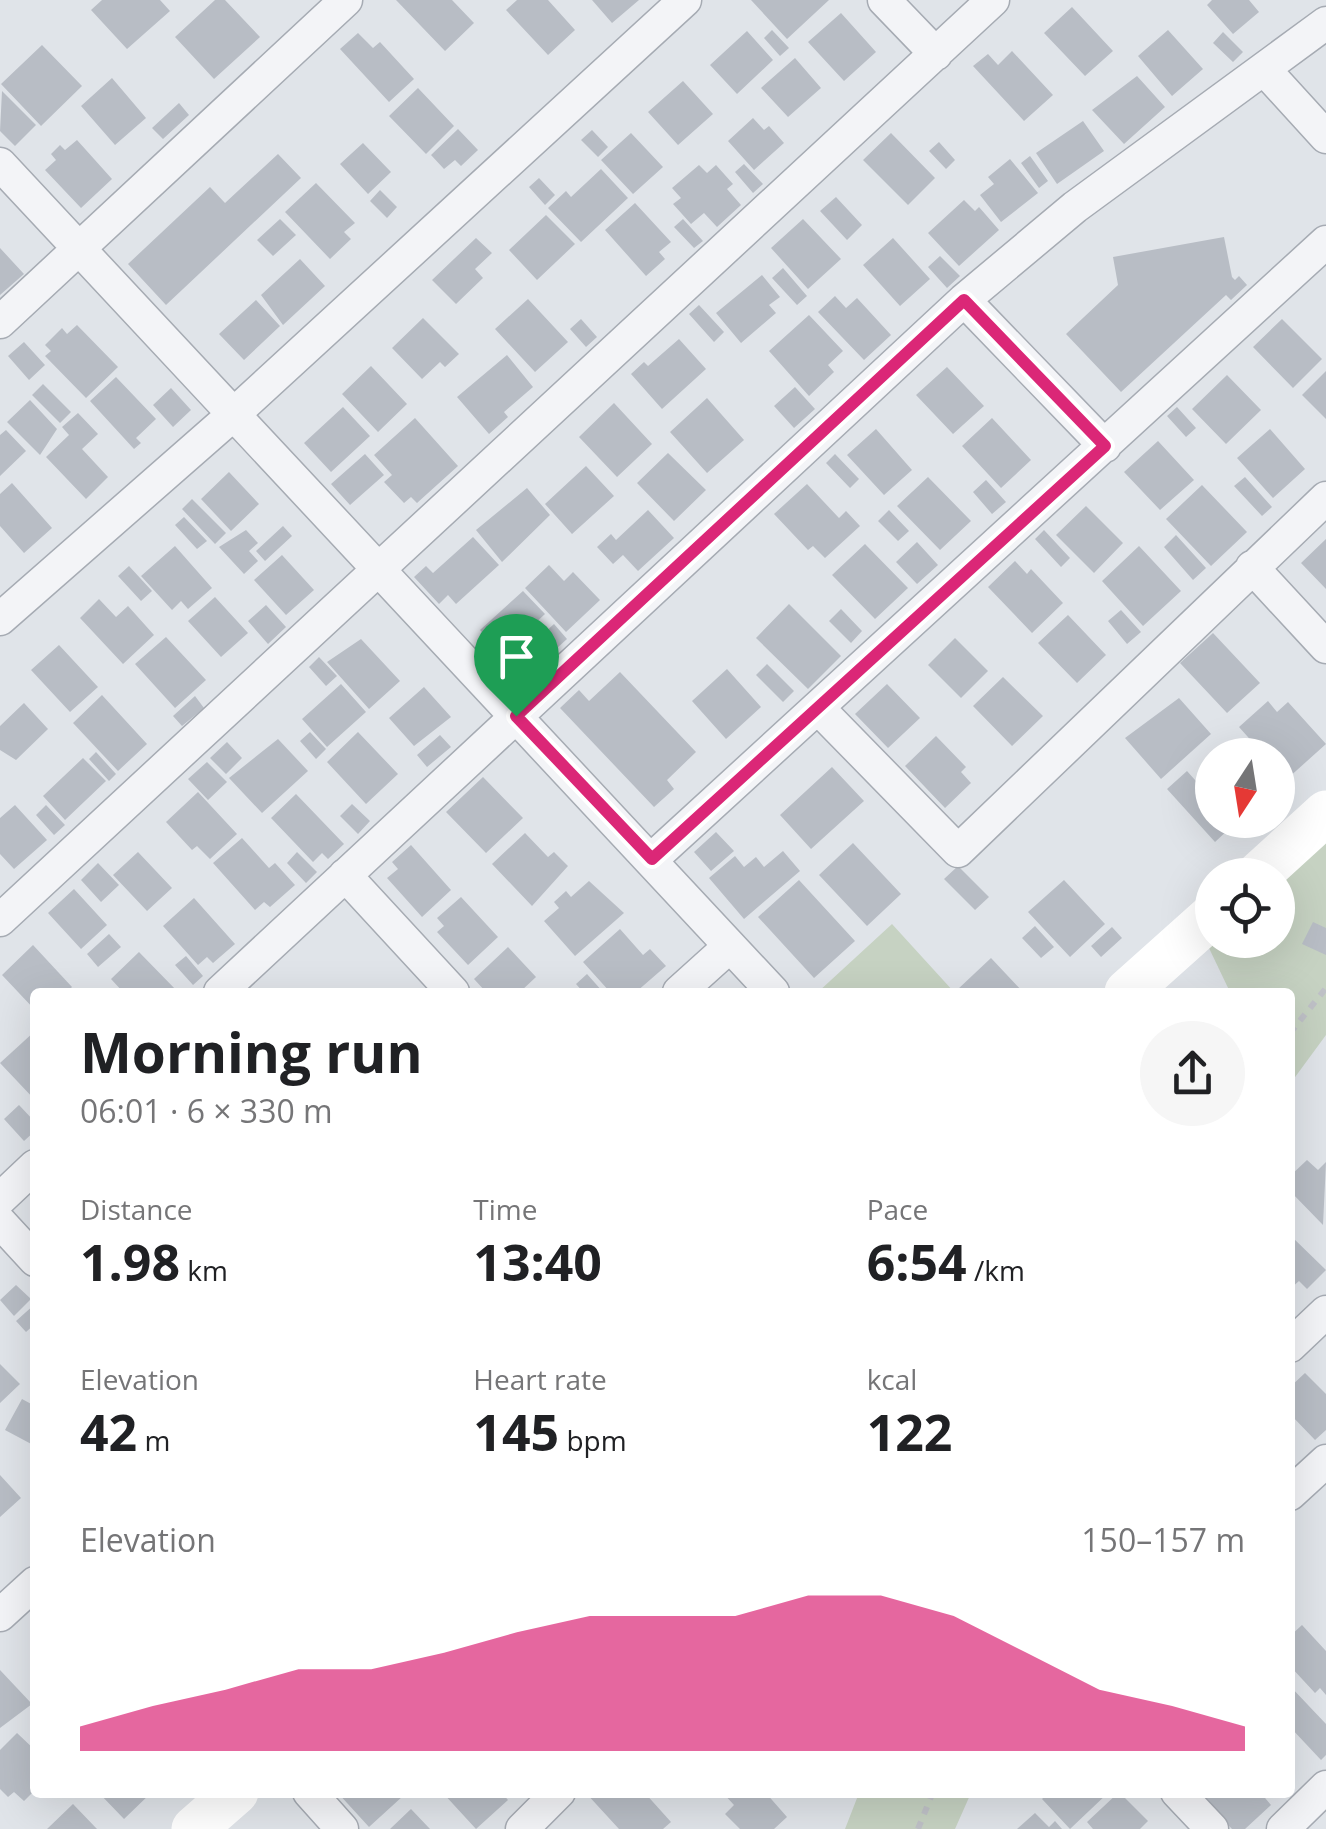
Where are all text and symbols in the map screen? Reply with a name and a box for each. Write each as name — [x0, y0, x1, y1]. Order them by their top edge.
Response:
pin — [474, 614, 559, 717]
icon: arrive — [489, 629, 544, 684]
north arrow — [1195, 738, 1295, 838]
map controls — [1195, 738, 1295, 958]
button: locate — [1195, 858, 1295, 958]
text: Morning run — [80, 1014, 423, 1089]
button: share — [1140, 1021, 1245, 1126]
text: 06:01 · 6 × 330 m — [80, 1089, 333, 1132]
text: Distance — [80, 1190, 193, 1228]
text: Time — [473, 1190, 537, 1228]
text: Pace — [867, 1190, 928, 1228]
text: 1.98 — [80, 1228, 180, 1296]
text: 13:40 — [473, 1228, 602, 1296]
text: 6:54 — [867, 1228, 967, 1296]
text: km — [180, 1251, 228, 1289]
text: /km — [967, 1251, 1025, 1289]
text: Elevation — [80, 1360, 199, 1398]
text: Heart rate — [473, 1360, 607, 1398]
text: kcal — [867, 1360, 917, 1398]
text: 42 — [80, 1398, 137, 1466]
text: 145 — [473, 1398, 559, 1466]
text: 122 — [867, 1398, 952, 1466]
text: m — [137, 1421, 170, 1459]
text: bpm — [559, 1421, 627, 1459]
text: Elevation — [80, 1518, 216, 1561]
text: 150–157 m — [1081, 1518, 1245, 1561]

